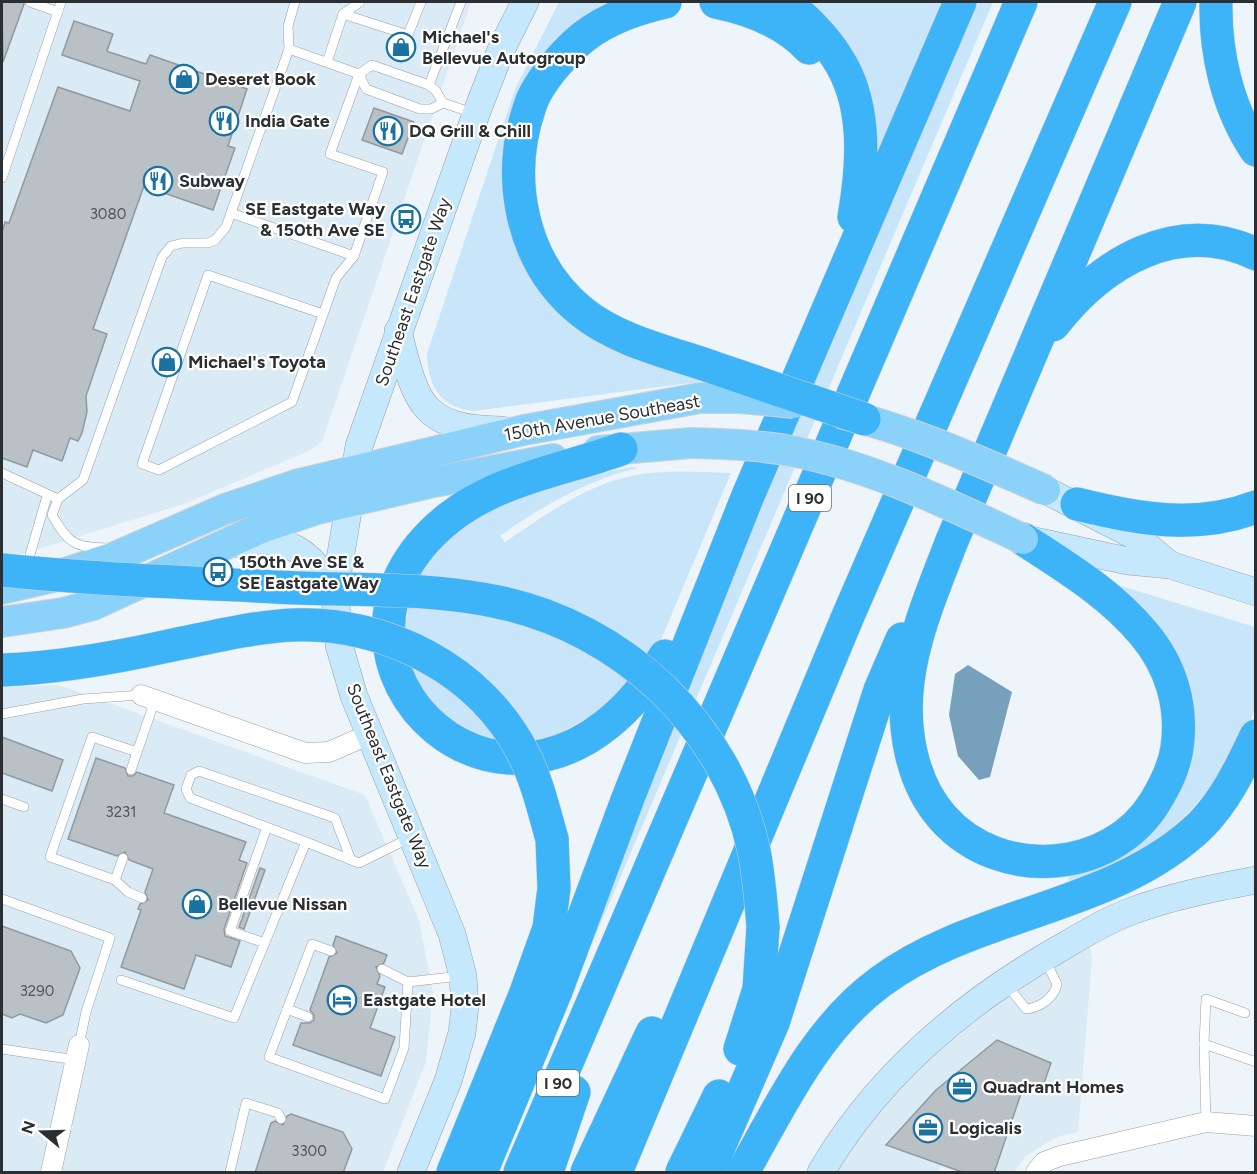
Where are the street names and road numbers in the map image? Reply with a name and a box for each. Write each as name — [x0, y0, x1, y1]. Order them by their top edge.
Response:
street label: Southeast Eastgate Way — [370, 194, 456, 389]
street label: 150th Avenue Southeast — [502, 390, 702, 446]
road number: I 90 — [789, 485, 831, 511]
street label: Southeast Eastgate Way — [342, 680, 436, 872]
road number: I 90 — [537, 1070, 579, 1096]

